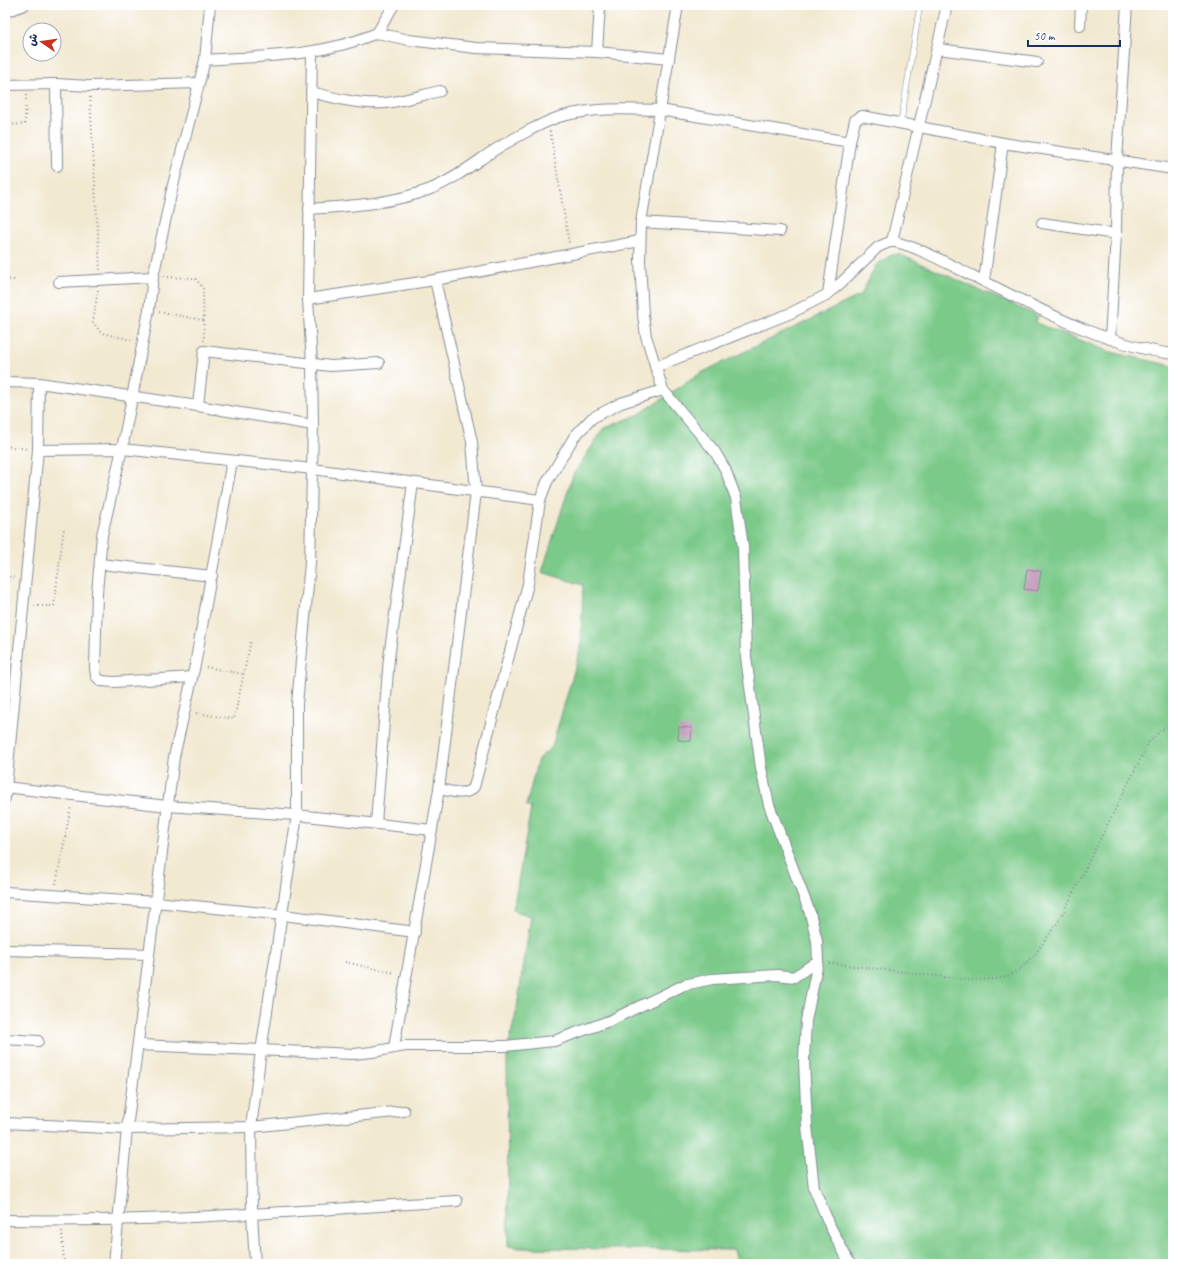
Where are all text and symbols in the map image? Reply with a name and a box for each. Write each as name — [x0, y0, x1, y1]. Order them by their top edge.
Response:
north arrow — [22, 22, 62, 62]
scale bar — [1028, 22, 1120, 48]
text: 50 m — [1034, 28, 1056, 44]
text: ش — [24, 32, 40, 47]

